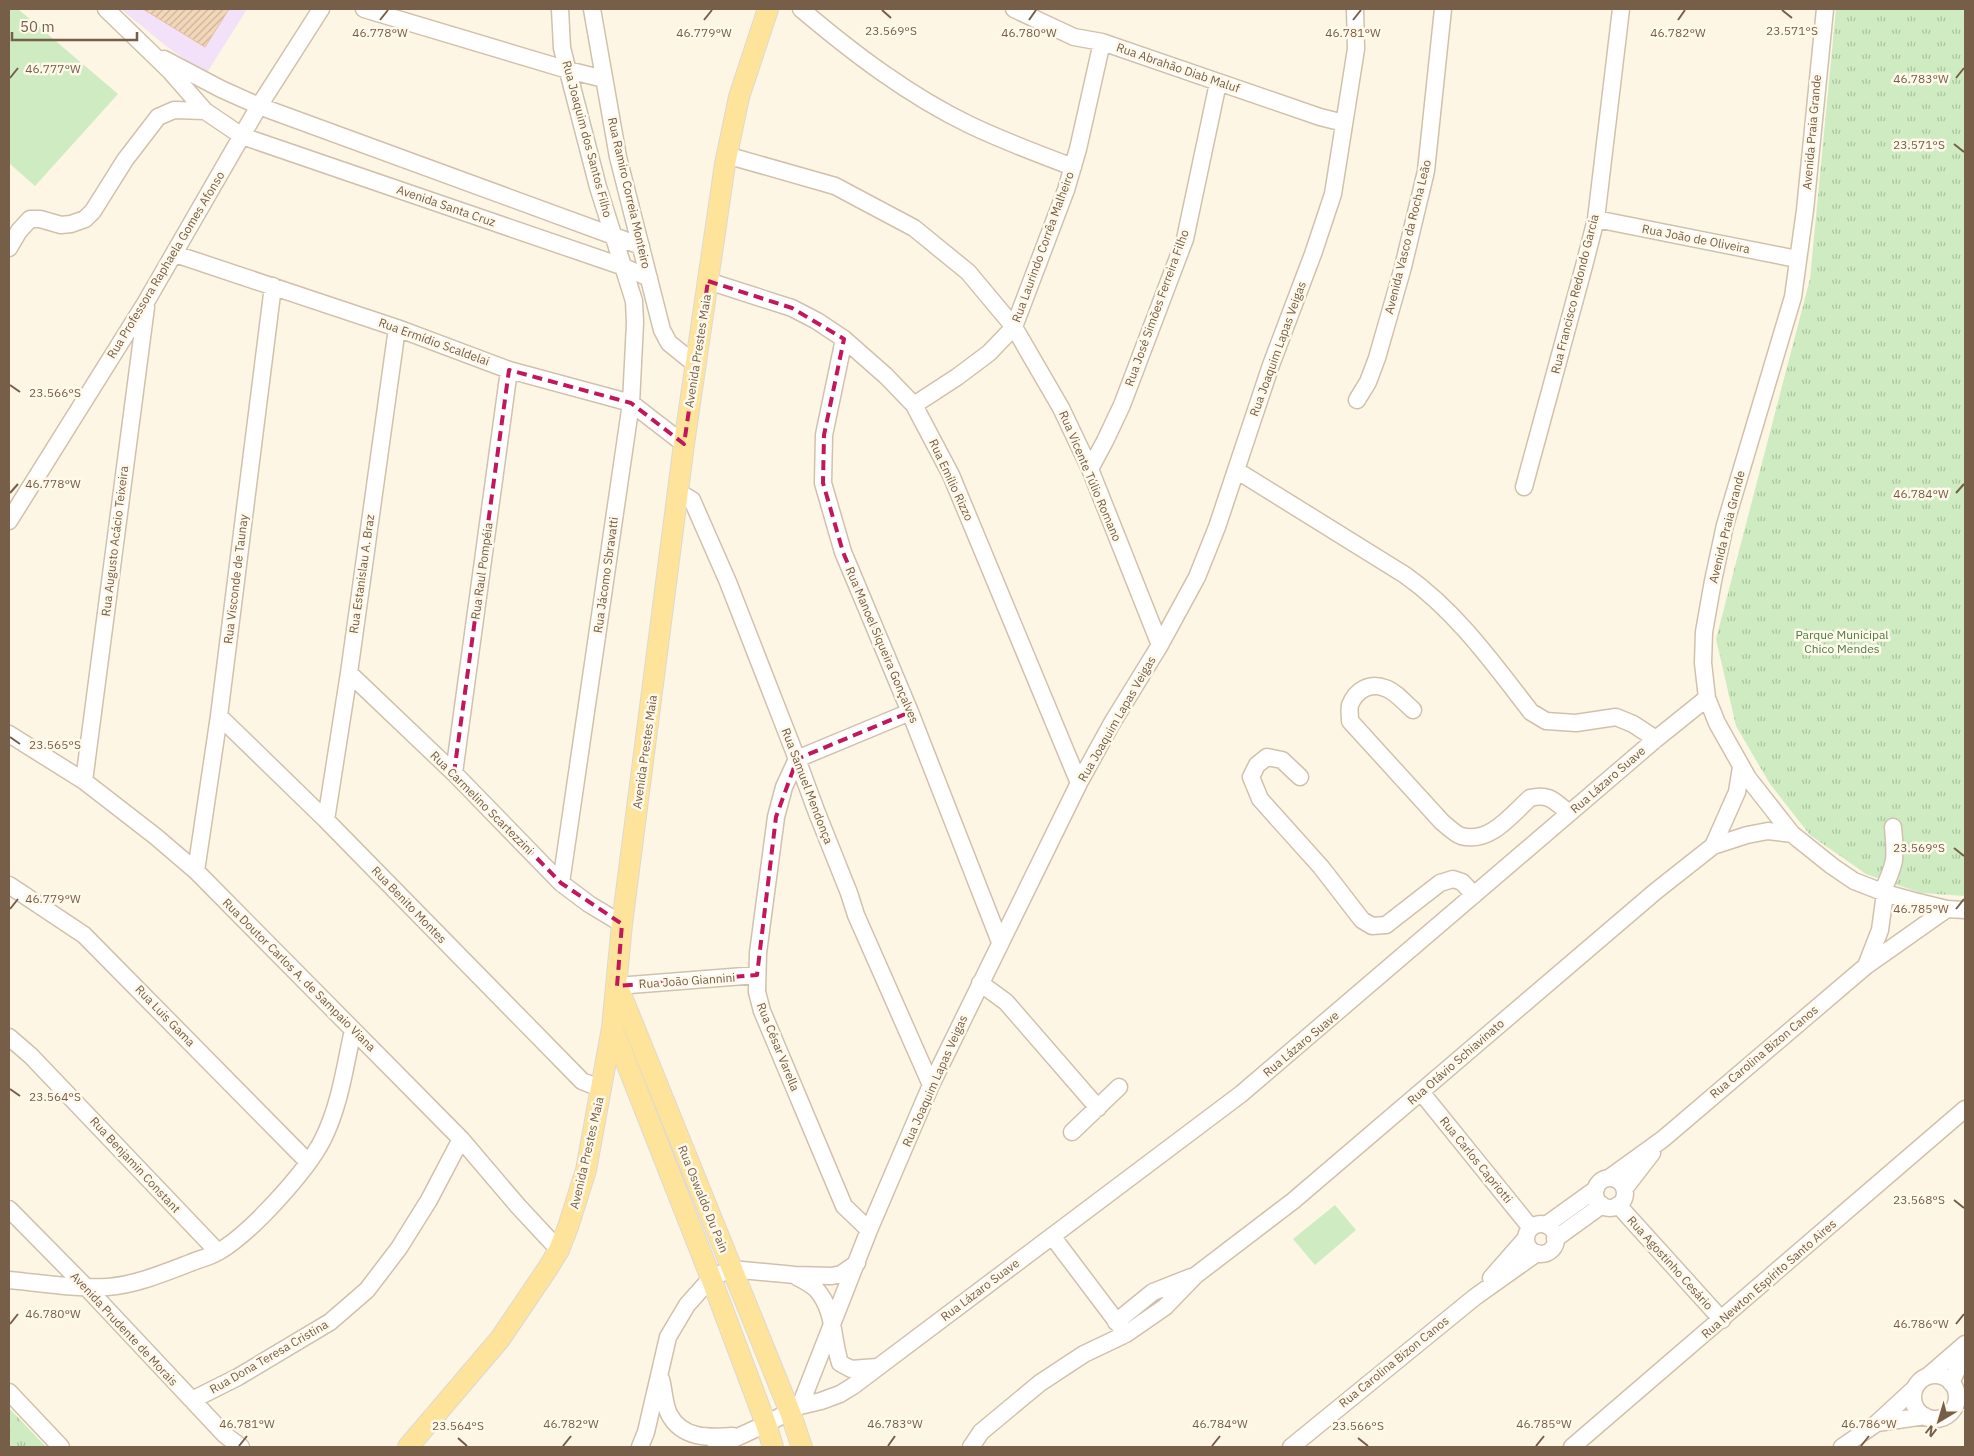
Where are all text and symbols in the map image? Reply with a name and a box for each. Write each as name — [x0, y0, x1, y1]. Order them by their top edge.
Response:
scale bar — [12, 10, 138, 42]
text: 50 m — [20, 17, 55, 36]
text: 23.569°S — [865, 23, 917, 38]
text: 23.571°S — [1766, 23, 1818, 38]
text: 46.778°W — [352, 25, 408, 40]
text: 46.779°W — [676, 25, 732, 40]
text: 46.780°W — [1001, 25, 1057, 40]
text: 46.781°W — [1325, 25, 1381, 40]
text: 46.782°W — [1650, 25, 1706, 40]
street label: Rua Abrahão Diab Maluf — [1115, 39, 1242, 96]
street label: Rua Joaquim dos Santos Filho — [559, 59, 616, 219]
text: 46.777°W — [25, 61, 81, 76]
text: 46.783°W — [1893, 71, 1949, 86]
street label: Avenida Praia Grande — [1799, 73, 1824, 190]
street label: Rua Ramiro Correia Monteiro — [605, 116, 654, 270]
text: 23.571°S — [1893, 137, 1945, 152]
street label: Avenida Vasco da Rocha Leão — [1381, 158, 1434, 316]
street label: Rua Professora Raphaela Gomes Afonso — [104, 168, 228, 361]
street label: Rua Laurindo Corrêa Malheiro — [1008, 169, 1077, 324]
street label: Avenida Santa Cruz — [395, 182, 498, 230]
street label: Rua Francisco Redondo Garcia — [1547, 212, 1602, 375]
street label: Rua João de Oliveira — [1641, 221, 1752, 256]
street label: Rua José Simões Ferreira Filho — [1121, 227, 1192, 388]
street label: Rua Joaquim Lapas Veigas — [1246, 279, 1309, 418]
street label: Avenida Prestes Maia — [681, 293, 714, 409]
street label: Rua Ermídio Scaldelai — [377, 314, 492, 369]
text: 23.566°S — [29, 385, 81, 400]
street label: Rua Vicente Túlio Romano — [1056, 408, 1125, 544]
street label: Rua Emílio Rizzo — [926, 437, 977, 523]
street label: Rua Augusto Acácio Teixeira — [98, 464, 131, 617]
street label: Avenida Praia Grande — [1705, 469, 1748, 585]
text: 46.778°W — [25, 476, 81, 491]
text: 46.784°W — [1893, 486, 1949, 501]
street label: Rua Visconde de Taunay — [220, 513, 251, 645]
street label: Rua Estanislau A. Braz — [346, 513, 377, 635]
street label: Rua Jácomo Sbravatti — [590, 516, 621, 634]
street label: Rua Raul Pompéia — [467, 521, 496, 620]
street label: Rua Manoel Siqueira Gonçalves — [843, 564, 922, 726]
park label: Parque Municipal Chico Mendes — [1795, 627, 1889, 656]
street label: Rua Joaquim Lapas Veigas — [1074, 653, 1159, 784]
street label: Avenida Prestes Maia — [629, 694, 660, 810]
street label: Rua Samuel Mendonça — [778, 726, 837, 847]
text: 23.565°S — [29, 737, 81, 752]
street label: Rua Lázaro Suave — [1567, 743, 1649, 816]
street label: Rua Carmelino Scartezzini — [427, 748, 537, 858]
text: 23.569°S — [1893, 840, 1945, 855]
street label: Rua Benito Montes — [369, 863, 450, 947]
text: 46.779°W — [25, 891, 81, 906]
street label: Rua Doutor Carlos A. de Sampaio Viana — [220, 895, 379, 1055]
text: 46.785°W — [1893, 901, 1949, 916]
street label: Rua João Giannini — [638, 970, 736, 991]
street label: Rua Luis Gama — [132, 982, 199, 1050]
street label: Rua César Varella — [754, 1000, 803, 1094]
street label: Rua Carolina Bizon Canos — [1706, 1002, 1821, 1101]
street label: Rua Lázaro Suave — [1260, 1007, 1342, 1080]
street label: Rua Joaquim Lapas Veigas — [899, 1012, 970, 1149]
street label: Rua Otávio Schiavinato — [1404, 1015, 1507, 1108]
text: 23.564°S — [29, 1089, 81, 1104]
street label: Avenida Prestes Maia — [566, 1095, 607, 1210]
street label: Rua Carlos Capriotti — [1437, 1113, 1516, 1206]
street label: Rua Benjamin Constant — [87, 1114, 184, 1216]
street label: Rua Oswaldo Du Pain — [675, 1143, 732, 1255]
text: 23.568°S — [1893, 1192, 1945, 1207]
street label: Rua Agostinho Cesário — [1624, 1213, 1717, 1313]
street label: Rua Newton Espírito Santo Aires — [1698, 1216, 1839, 1341]
street label: Rua Lázaro Suave — [937, 1255, 1022, 1324]
street label: Avenida Prudente de Morais — [68, 1268, 181, 1389]
text: 46.780°W — [25, 1306, 81, 1321]
street label: Rua Carolina Bizon Canos — [1336, 1313, 1452, 1411]
street label: Rua Dona Teresa Cristina — [207, 1316, 331, 1397]
text: 46.786°W — [1893, 1316, 1949, 1331]
north arrow — [1914, 1396, 1964, 1446]
text: 46.781°W — [219, 1416, 275, 1431]
text: 46.782°W — [543, 1416, 599, 1431]
text: 46.783°W — [867, 1416, 923, 1431]
text: 46.784°W — [1192, 1416, 1248, 1431]
text: 46.785°W — [1516, 1416, 1572, 1431]
text: 46.786°W — [1841, 1416, 1897, 1431]
text: 23.564°S — [432, 1418, 484, 1433]
text: 23.566°S — [1332, 1418, 1384, 1433]
text: N — [1921, 1421, 1941, 1441]

